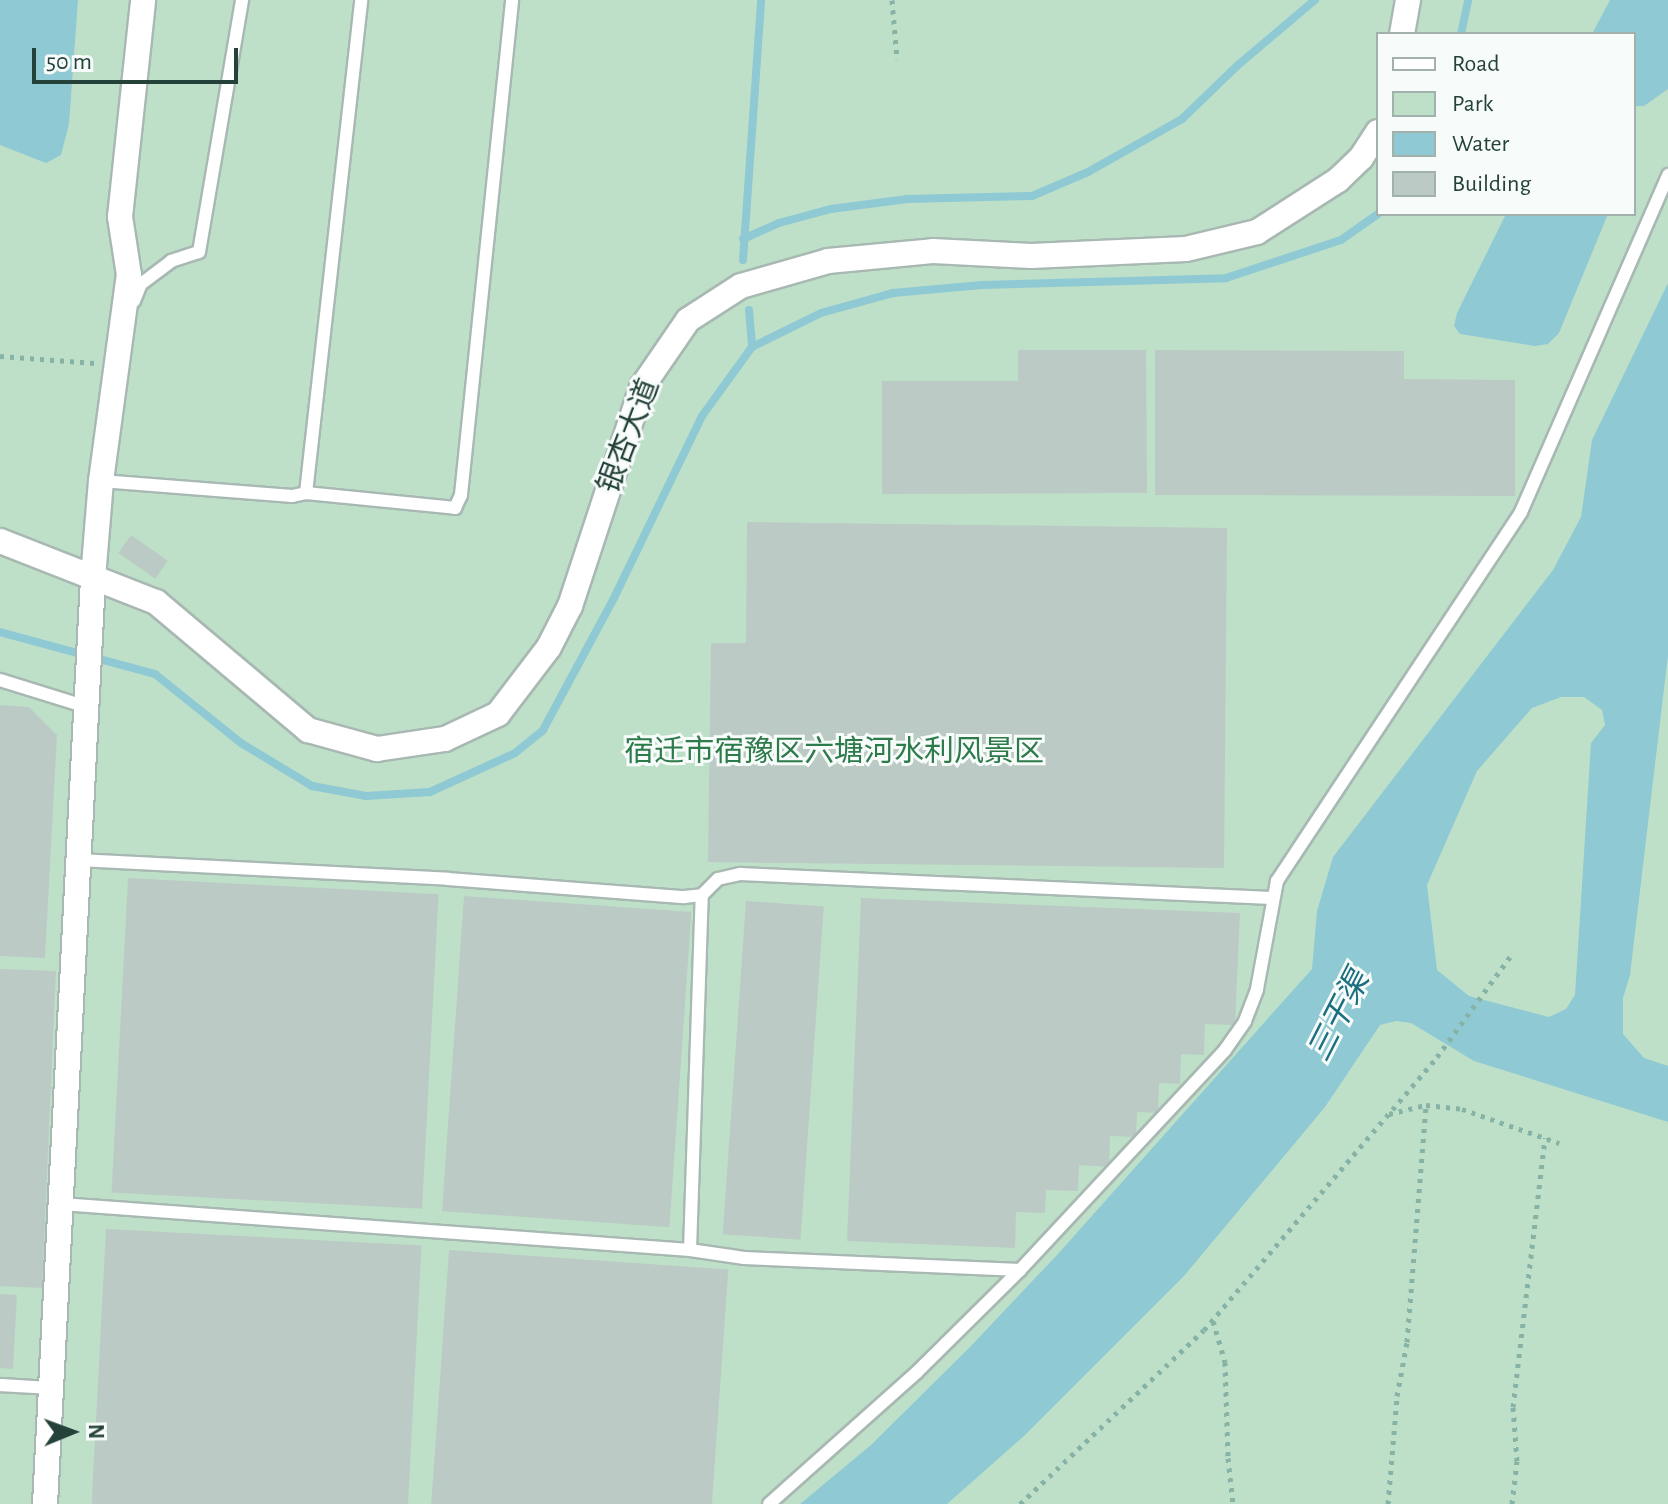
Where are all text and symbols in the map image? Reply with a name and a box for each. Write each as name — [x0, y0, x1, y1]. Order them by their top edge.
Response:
scale bar — [36, 32, 242, 82]
legend — [1376, 32, 1636, 216]
text: 50 m — [46, 50, 92, 74]
text: Road — [1452, 52, 1500, 76]
text: Park — [1452, 92, 1493, 116]
text: Water — [1452, 132, 1509, 156]
text: Building — [1452, 172, 1531, 196]
street label: 银杏大道 — [591, 374, 667, 498]
park label: 宿迁市宿豫区六塘河水利风景区 — [624, 734, 1044, 770]
water label: 三干渠 — [1300, 965, 1378, 1067]
north arrow — [32, 1392, 112, 1472]
text: N — [85, 1424, 107, 1439]

